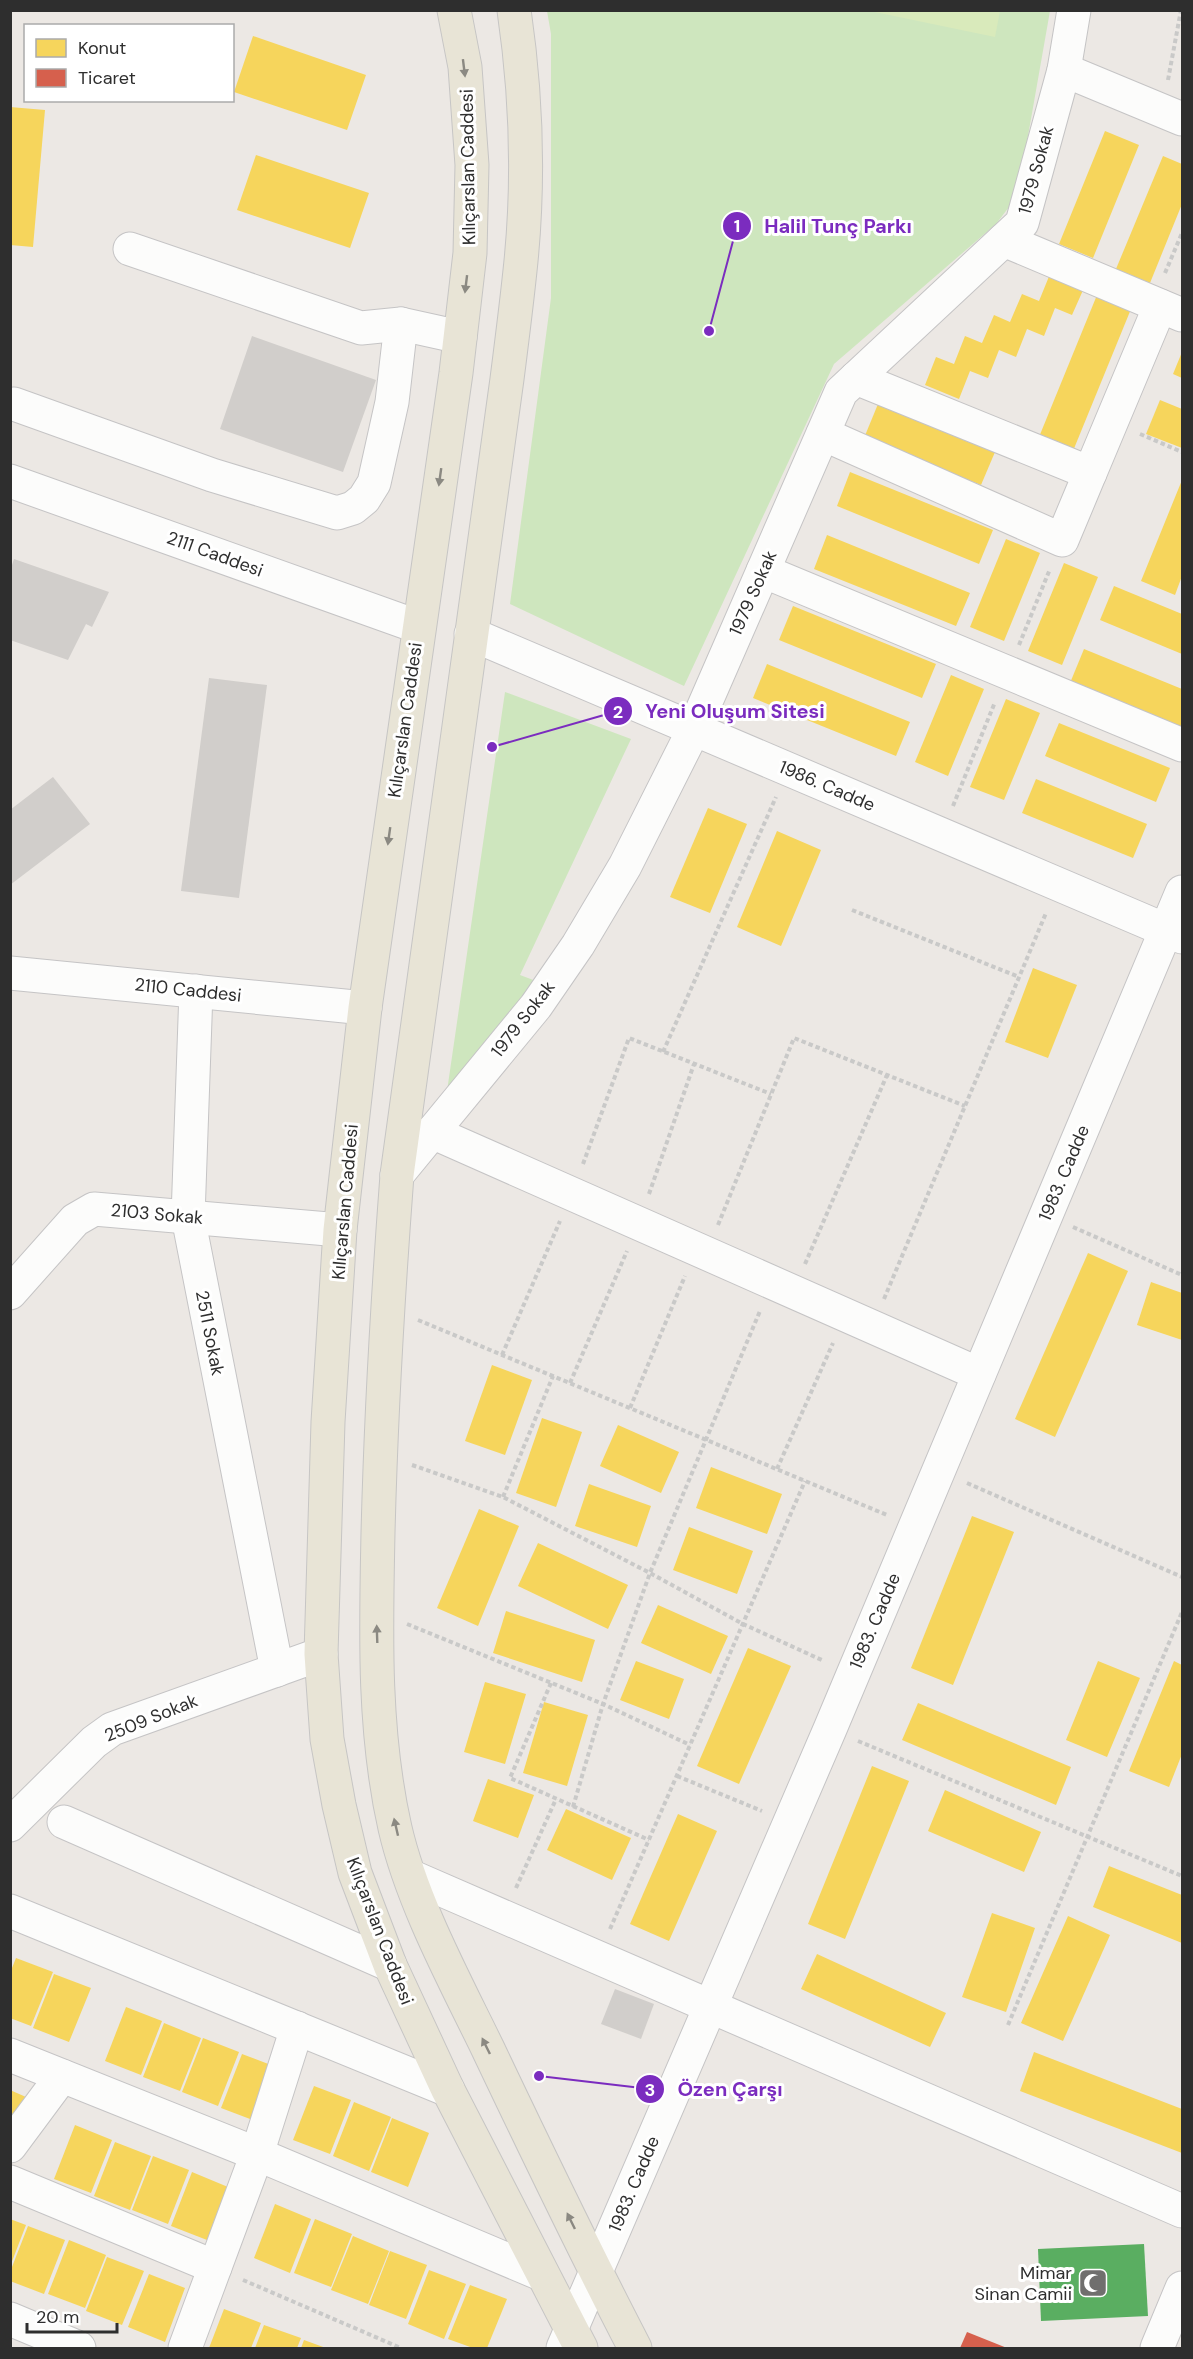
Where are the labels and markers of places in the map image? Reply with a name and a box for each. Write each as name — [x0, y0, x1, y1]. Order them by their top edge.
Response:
callout: Halil Tunç Parkı — [722, 207, 924, 245]
callout: Yeni Oluşum Sitesi — [603, 692, 836, 730]
callout: Özen Çarşı — [635, 2070, 794, 2108]
place label: Mimar Sinan Camii — [975, 2261, 1072, 2306]
mosque icon: Mimar Sinan Camii — [1077, 2267, 1109, 2299]

